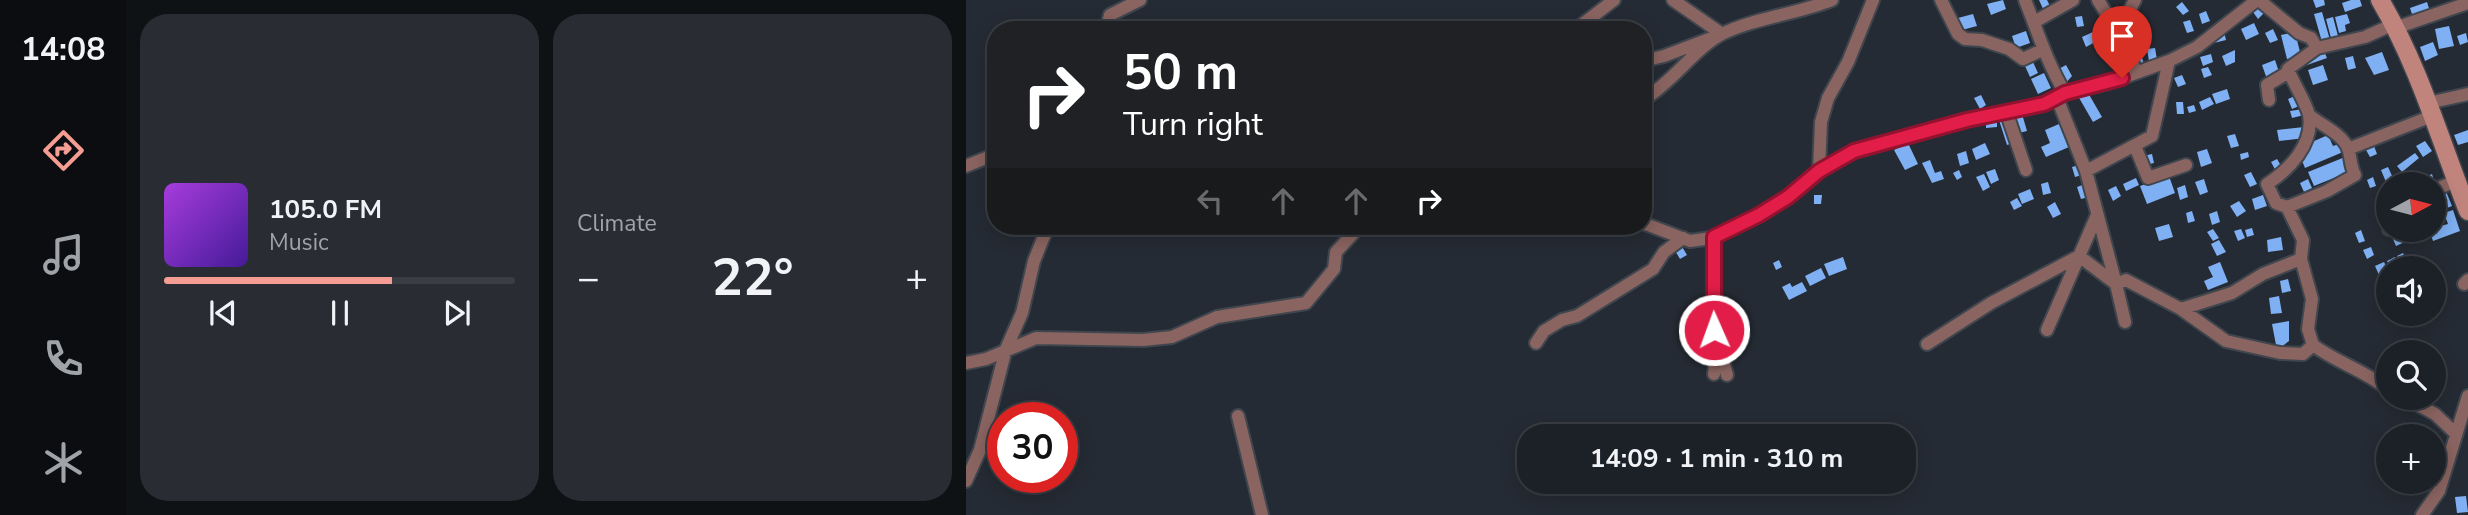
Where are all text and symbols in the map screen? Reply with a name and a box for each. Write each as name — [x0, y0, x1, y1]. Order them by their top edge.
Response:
pin — [2092, 6, 2152, 78]
icon: arrive — [2103, 17, 2141, 55]
text: 14:08 — [21, 28, 105, 71]
text: 50 m — [1123, 39, 1238, 106]
icon: right — [1008, 49, 1099, 140]
text: Turn right — [1123, 103, 1263, 146]
icon: directions — [39, 126, 88, 175]
north arrow — [2376, 172, 2446, 242]
map controls — [2376, 172, 2446, 494]
icon: left — [1191, 182, 1229, 220]
icon: ahead — [1264, 182, 1302, 220]
icon: ahead — [1337, 182, 1375, 220]
icon: right — [1410, 182, 1448, 220]
text: 105.0 FM — [269, 192, 382, 227]
text: Climate — [577, 208, 657, 239]
text: Music — [269, 227, 329, 258]
icon: music — [39, 230, 88, 279]
text: 22° — [711, 242, 794, 313]
text: − — [577, 253, 600, 304]
text: + — [905, 253, 928, 304]
button: sound — [2376, 256, 2446, 326]
position arrow — [1677, 293, 1751, 367]
icon: previous — [204, 294, 242, 332]
icon: pause — [321, 294, 359, 332]
icon: next — [438, 294, 476, 332]
icon: phone — [39, 334, 88, 383]
button: search — [2376, 340, 2446, 410]
speed limit sign: 30 — [987, 402, 1078, 493]
button: + — [2376, 424, 2446, 494]
icon: climate — [39, 438, 88, 487]
text: 14:09 · 1 min · 310 m — [1590, 441, 1843, 476]

